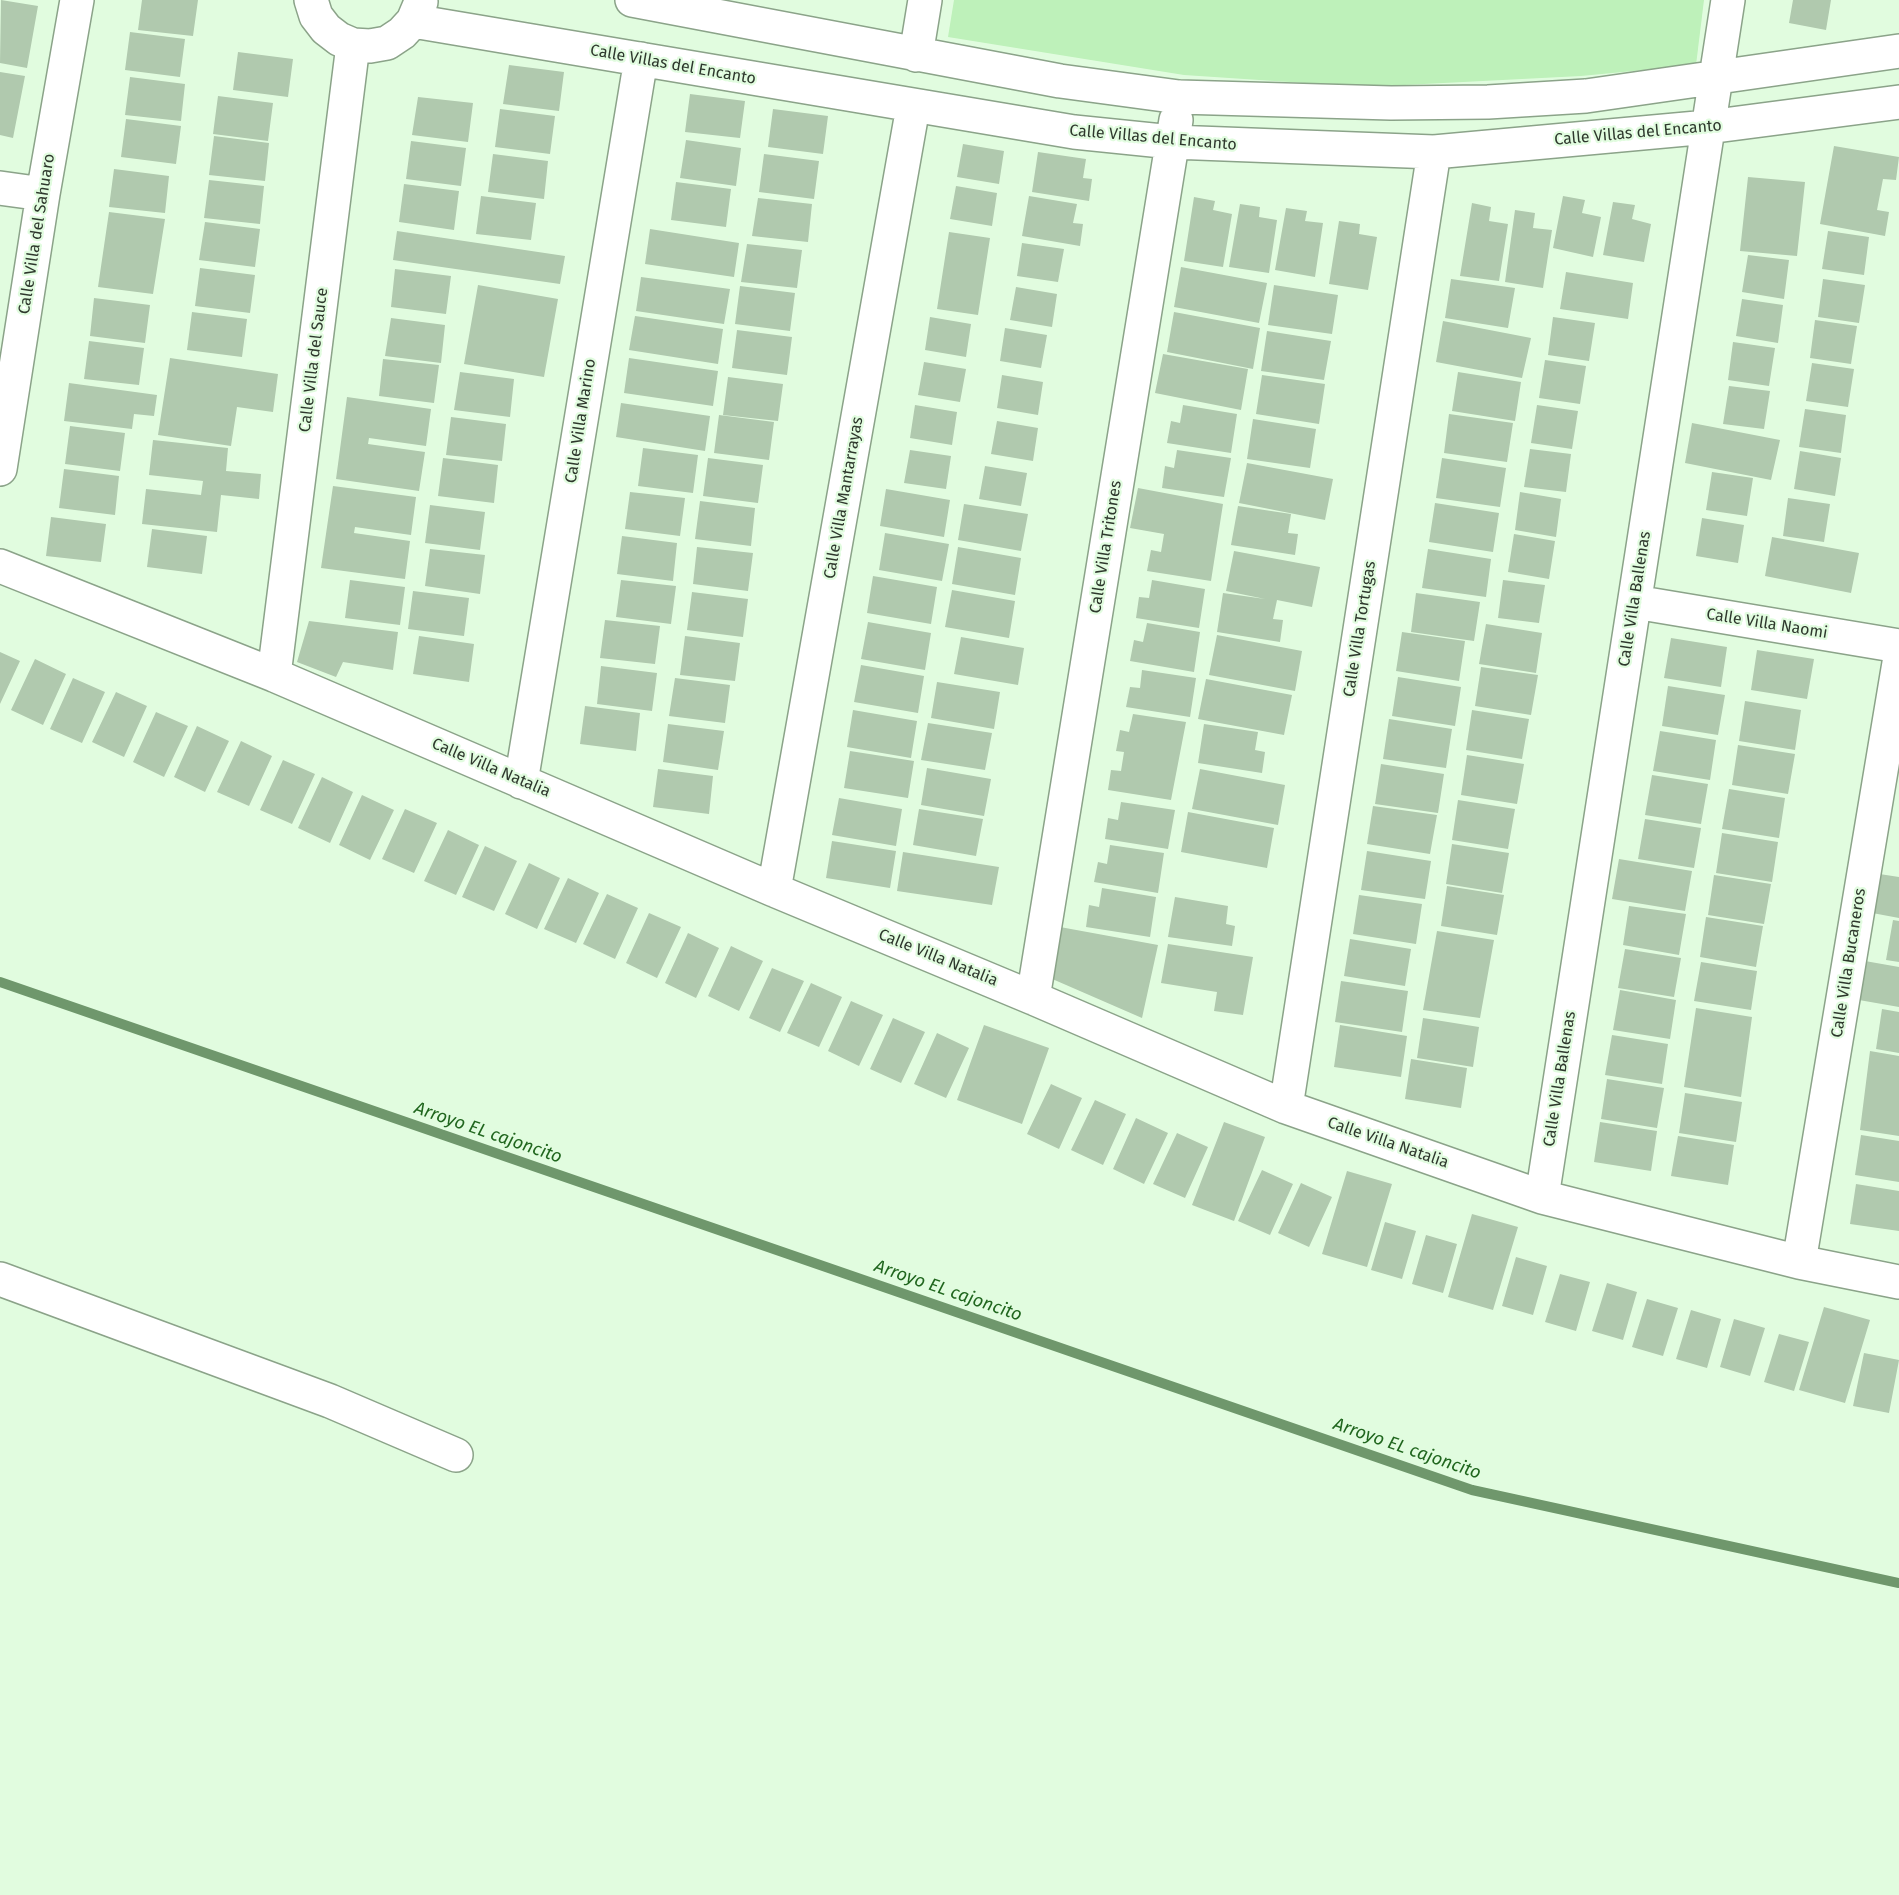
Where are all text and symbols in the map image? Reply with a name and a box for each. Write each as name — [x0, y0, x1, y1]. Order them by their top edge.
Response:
street label: Calle Villas del Encanto — [589, 41, 757, 89]
street label: Calle Villas del Encanto — [1553, 116, 1723, 150]
street label: Calle Villas del Encanto — [1068, 121, 1238, 155]
street label: Calle Villa del Sahuaro — [15, 152, 59, 316]
street label: Calle Villa del Sauce — [296, 287, 332, 433]
street label: Calle Villa Marino — [562, 357, 600, 485]
street label: Calle Villa Mantarrayas — [820, 416, 868, 580]
street label: Calle Villa Tritones — [1086, 479, 1126, 615]
street label: Calle Villa Ballenas — [1615, 530, 1655, 668]
street label: Calle Villa Tortugas — [1340, 560, 1380, 698]
street label: Calle Villa Naomi — [1705, 605, 1829, 643]
street label: Calle Villa Natalia — [429, 734, 553, 802]
street label: Calle Villa Bucaneros — [1828, 887, 1870, 1039]
street label: Calle Villa Natalia — [876, 925, 1000, 991]
street label: Calle Villa Ballenas — [1540, 1010, 1580, 1148]
water label: Arroyo EL cajoncito — [411, 1098, 565, 1168]
street label: Calle Villa Natalia — [1325, 1113, 1451, 1173]
water label: Arroyo EL cajoncito — [871, 1256, 1025, 1326]
water label: Arroyo EL cajoncito — [1330, 1414, 1484, 1484]

